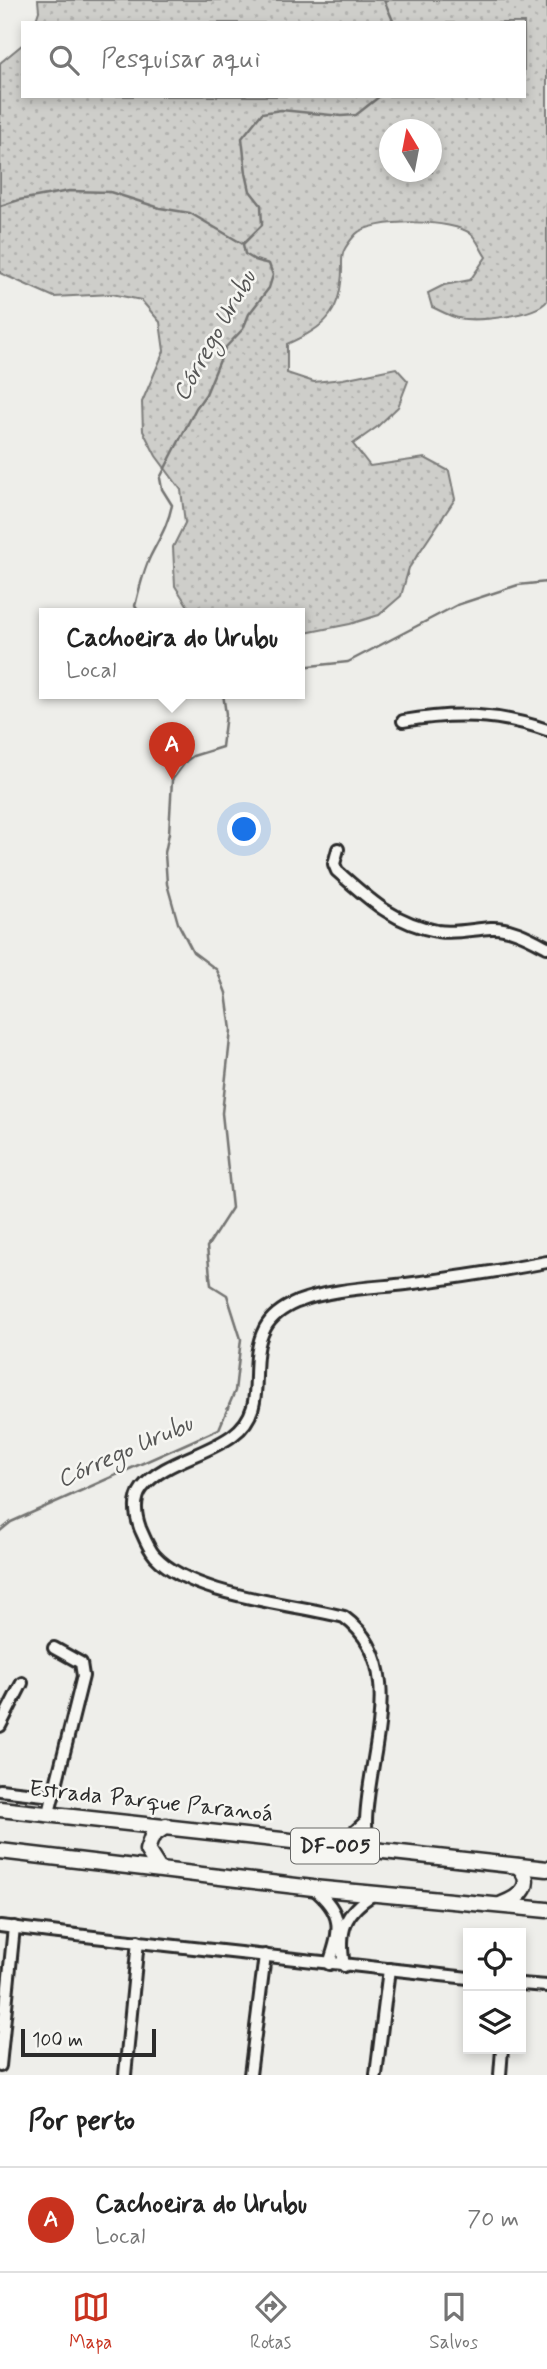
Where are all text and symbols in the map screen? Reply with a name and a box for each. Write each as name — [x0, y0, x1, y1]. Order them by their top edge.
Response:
search box — [21, 21, 526, 98]
icon: search — [45, 41, 83, 79]
text: Pesquisar aqui — [101, 43, 260, 77]
north arrow — [379, 119, 442, 182]
water label: Córrego Urubu — [166, 264, 266, 408]
popup — [39, 608, 305, 699]
text: Cachoeira do Urubu — [66, 622, 278, 656]
text: Local — [66, 656, 116, 686]
pin: A — [149, 722, 195, 780]
your location — [227, 812, 261, 846]
water label: Córrego Urubu — [53, 1408, 200, 1497]
street label: Estrada Parque Paranoá — [28, 1774, 274, 1830]
road number: DF-005 — [291, 1828, 379, 1864]
map controls — [463, 1928, 526, 2054]
button: locate — [463, 1928, 526, 1991]
button: layers — [463, 1991, 526, 2054]
scale bar — [21, 2026, 156, 2058]
text: 100 m — [32, 2028, 83, 2053]
text: Por perto — [28, 2101, 135, 2140]
text: Cachoeira do Urubu — [95, 2188, 307, 2222]
text: A — [43, 2205, 59, 2235]
text: 70 m — [467, 2205, 519, 2235]
text: Local — [95, 2222, 145, 2252]
tab: Mapa — [69, 2288, 112, 2355]
tab: Rotas — [250, 2288, 291, 2355]
tab: Salvos — [429, 2288, 478, 2355]

